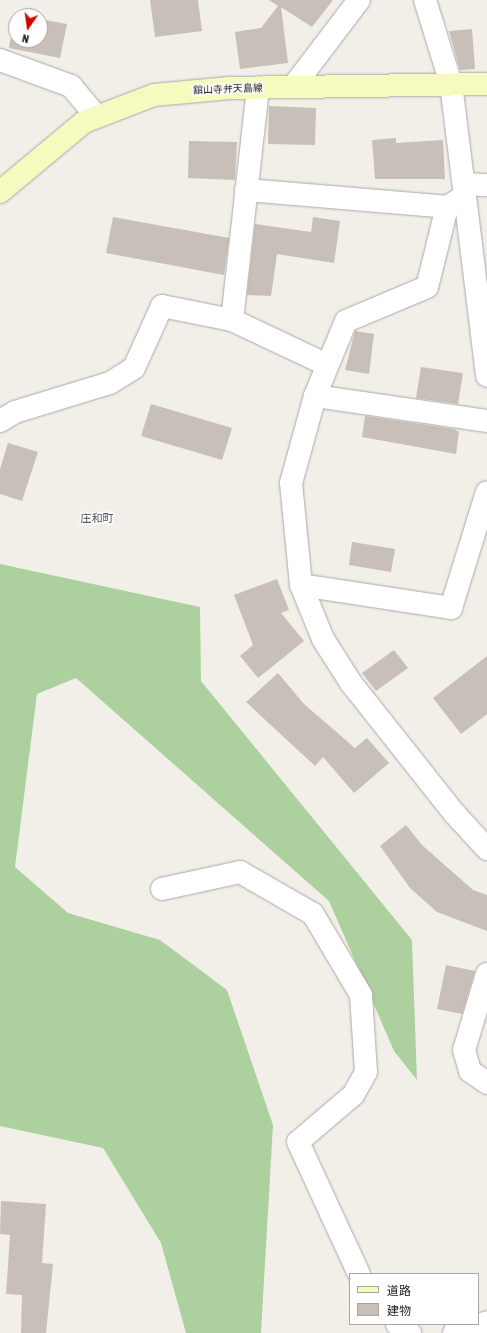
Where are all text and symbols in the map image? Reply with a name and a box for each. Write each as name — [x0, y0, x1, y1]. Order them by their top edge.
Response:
north arrow — [8, 8, 48, 48]
text: N — [21, 32, 30, 45]
street label: 舘山寺弁天島線 — [193, 82, 263, 96]
district label: 庄和町 — [81, 511, 113, 525]
legend — [349, 1273, 479, 1325]
text: 道路 — [387, 1284, 411, 1298]
text: 建物 — [387, 1304, 411, 1318]

